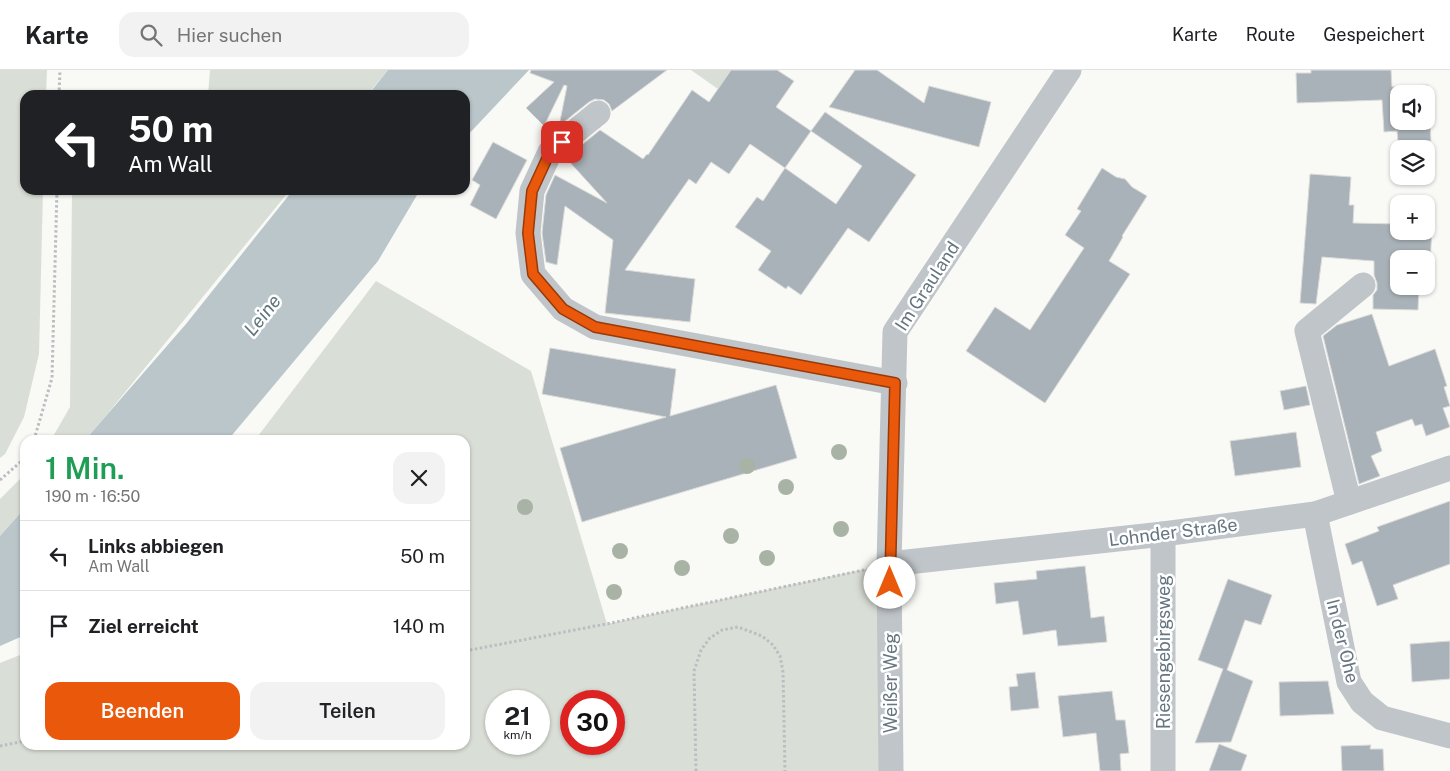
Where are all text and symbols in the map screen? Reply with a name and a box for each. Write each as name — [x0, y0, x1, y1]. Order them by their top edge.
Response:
search box — [119, 12, 469, 57]
text: Karte — [25, 21, 89, 49]
icon: search — [137, 21, 165, 49]
text: Hier suchen — [177, 24, 282, 46]
text: Karte — [1172, 24, 1218, 45]
text: Route — [1246, 24, 1295, 45]
text: Gespeichert — [1323, 24, 1425, 45]
map controls — [1390, 85, 1435, 295]
button: sound — [1390, 85, 1435, 130]
text: 50 m — [128, 109, 213, 150]
icon: left — [45, 110, 110, 175]
pin — [541, 121, 583, 163]
icon: arrive — [548, 128, 576, 156]
button: layers — [1390, 140, 1435, 185]
text: Am Wall — [128, 151, 213, 177]
button: + — [1390, 195, 1435, 240]
street label: Im Grauland — [890, 238, 964, 334]
button: − — [1390, 250, 1435, 295]
water label: Leine — [239, 290, 285, 340]
text: 1 Min. — [45, 450, 125, 486]
button: close — [393, 452, 445, 504]
text: 190 m · 16:50 — [45, 487, 140, 506]
street label: Lohnder Straße — [1107, 514, 1239, 550]
text: Links abbiegen — [88, 535, 224, 557]
icon: left — [45, 542, 73, 570]
text: 50 m — [400, 545, 445, 567]
position arrow — [863, 556, 915, 608]
text: Am Wall — [88, 557, 150, 576]
street label: Riesengebirgsweg — [1153, 575, 1174, 729]
street label: In der Ohe — [1322, 597, 1364, 685]
icon: arrive — [45, 612, 73, 640]
text: Ziel erreicht — [88, 615, 199, 637]
text: 140 m — [393, 615, 445, 637]
street label: Weißer Weg — [880, 633, 901, 733]
button: Beenden — [45, 682, 240, 740]
button: Teilen — [250, 682, 445, 740]
speed limit sign: 30 — [560, 690, 625, 755]
text: 21 — [504, 701, 531, 731]
text: km/h — [503, 728, 532, 742]

